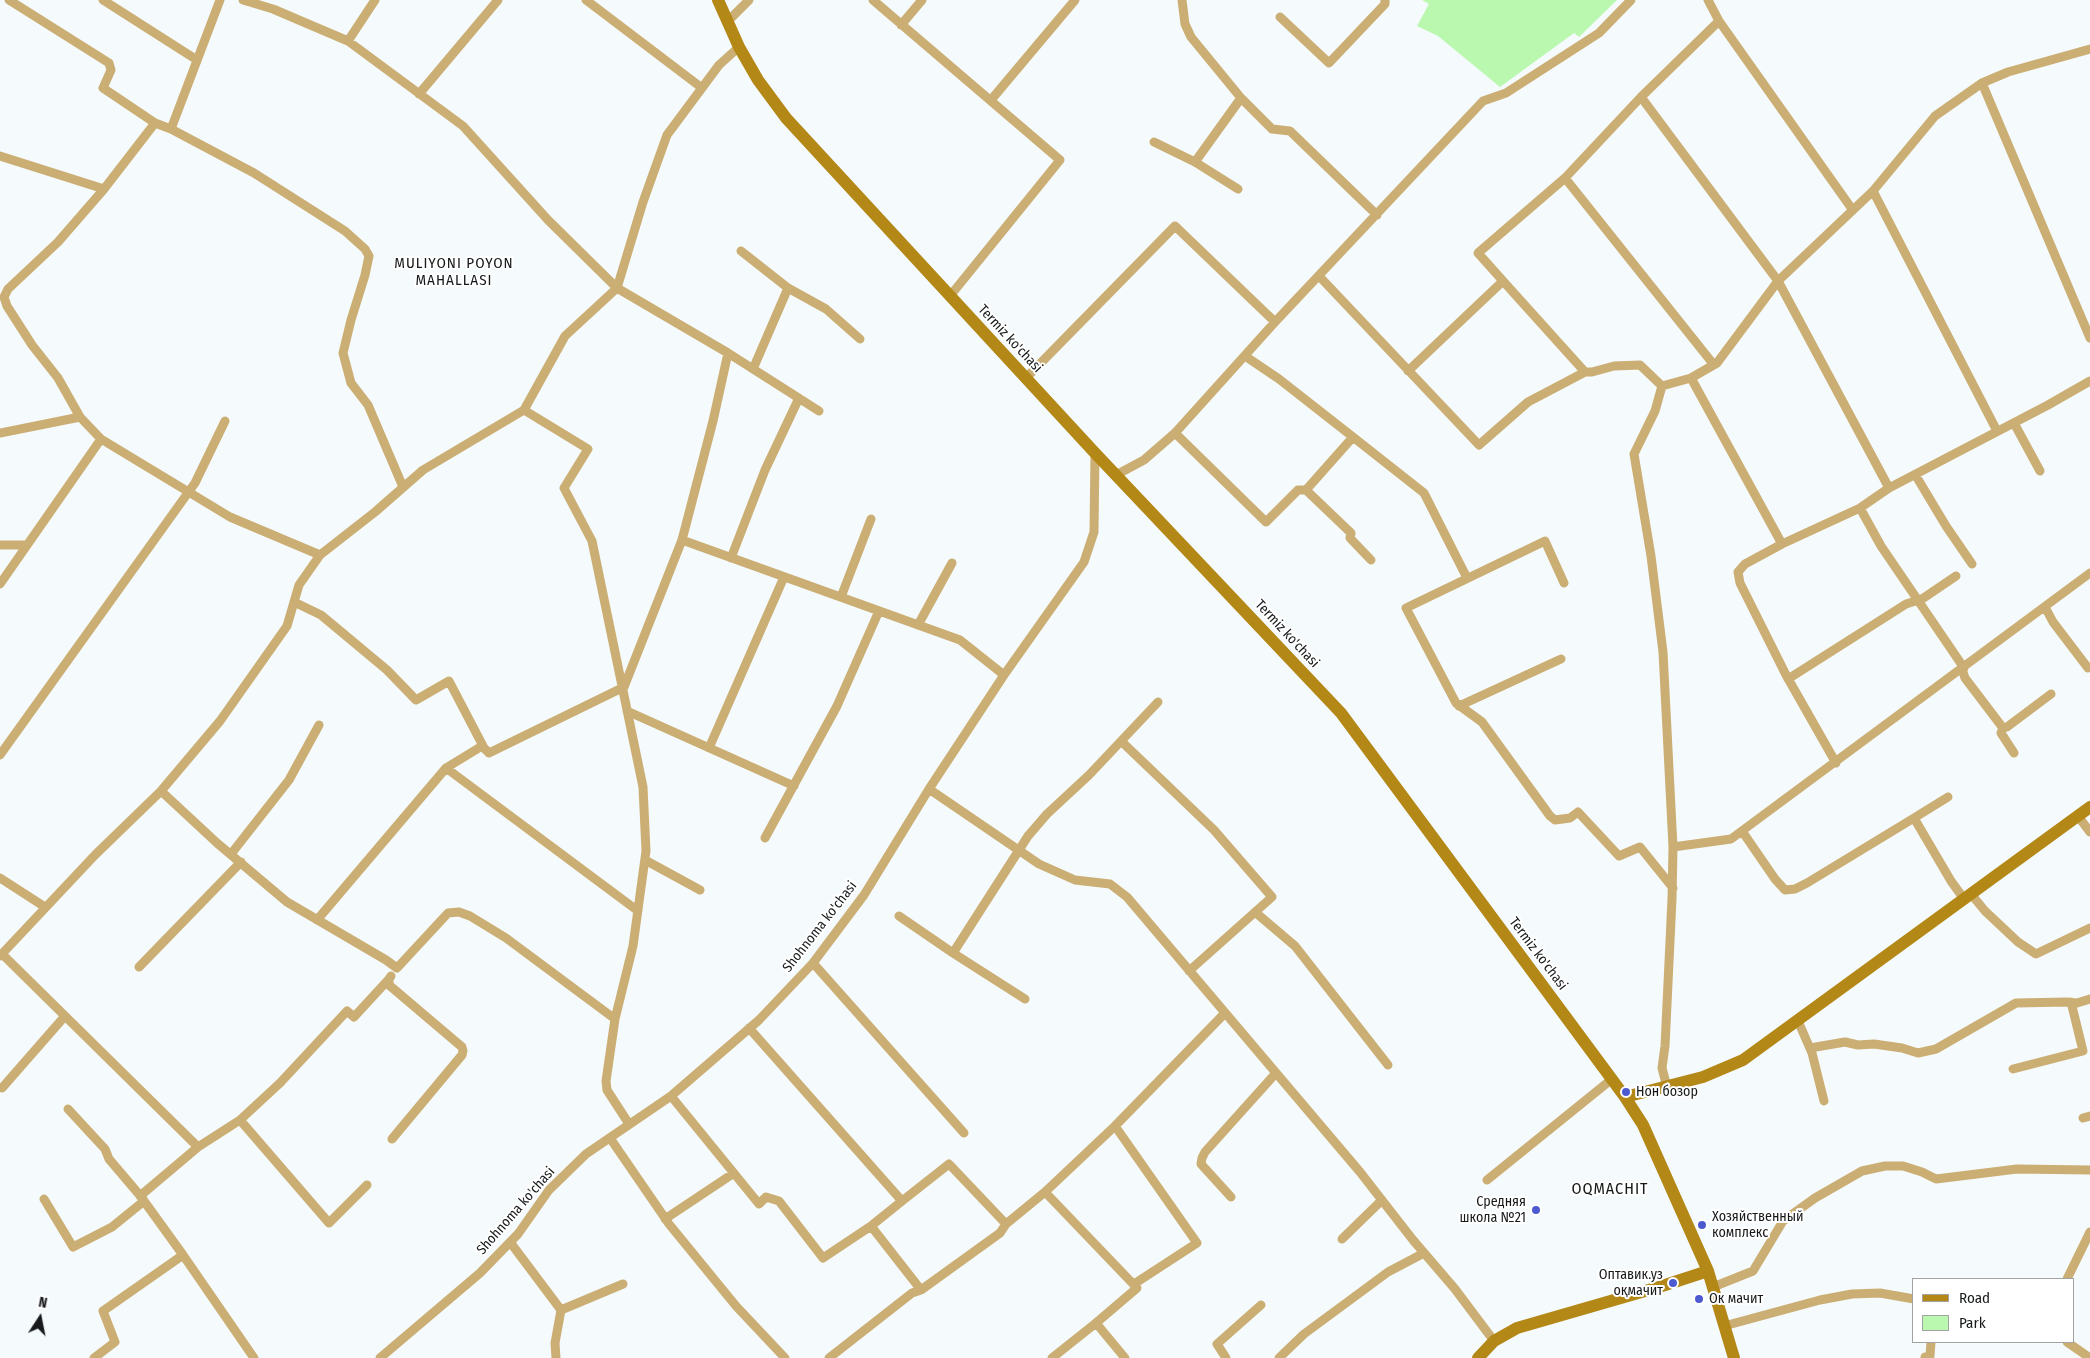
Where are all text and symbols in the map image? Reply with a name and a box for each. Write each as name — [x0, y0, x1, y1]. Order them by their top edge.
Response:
district label: MULIYONI POYON MAHALLASI — [393, 255, 515, 290]
street label: Termiz ko'chasi — [974, 302, 1046, 376]
street label: Termiz ko'chasi — [1251, 597, 1323, 671]
street label: Shohnoma ko'chasi — [779, 878, 861, 976]
street label: Termiz ko'chasi — [1505, 914, 1571, 994]
place label: Нон бозор — [1636, 1084, 1698, 1100]
marker: Нон бозор — [1620, 1086, 1632, 1098]
street label: Shohnoma ko'chasi — [473, 1164, 559, 1258]
district label: OQMACHIT — [1570, 1180, 1650, 1200]
place label: Средняя школа №21 — [1460, 1194, 1526, 1226]
marker: Средняя школа №21 — [1530, 1204, 1542, 1216]
place label: Хозяйственный комплекс — [1712, 1209, 1804, 1242]
marker: Хозяйственный комплекс — [1696, 1219, 1708, 1231]
place label: Оптавик.уз оқмачит — [1599, 1267, 1663, 1300]
marker: Оптавик.уз оқмачит — [1667, 1277, 1679, 1289]
legend — [1912, 1278, 2075, 1343]
text: Road — [1959, 1289, 1990, 1307]
place label: Ок мачит — [1709, 1291, 1763, 1307]
north arrow — [15, 1293, 65, 1343]
marker: Ок мачит — [1693, 1293, 1705, 1305]
text: N — [37, 1294, 49, 1312]
text: Park — [1959, 1314, 1986, 1332]

